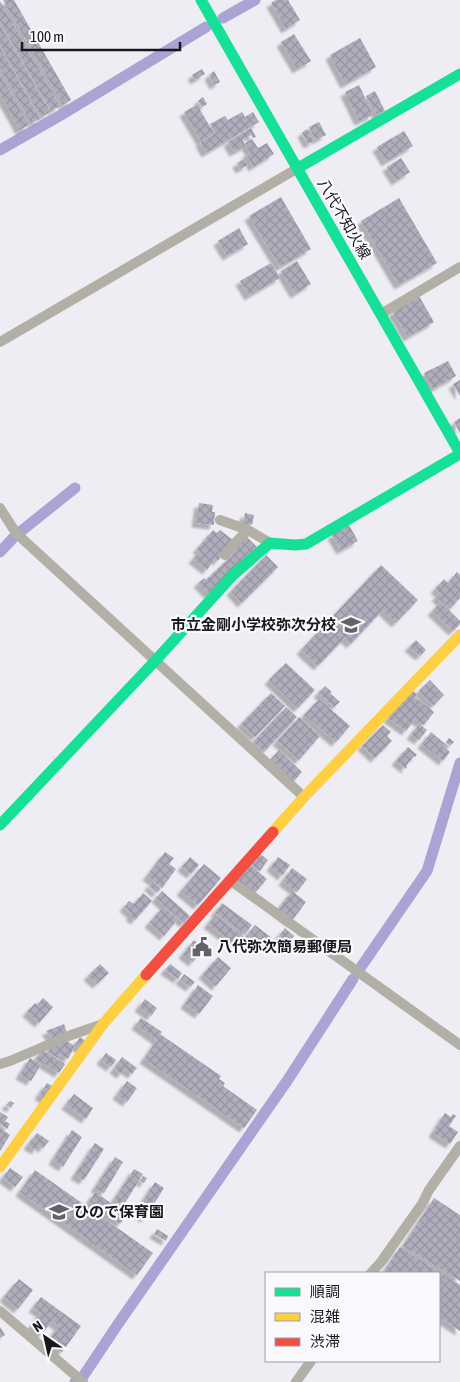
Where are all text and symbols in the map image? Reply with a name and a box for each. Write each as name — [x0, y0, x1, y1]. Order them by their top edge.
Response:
scale bar — [22, 20, 180, 52]
text: 100 m — [30, 28, 64, 45]
street label: 八代不知火線 — [315, 176, 374, 262]
school or university icon: 市立金剛小学校弥次分校 — [340, 614, 362, 636]
place label: 市立金剛小学校弥次分校 — [171, 616, 336, 633]
public building icon: 八代弥次簡易郵便局 — [191, 936, 213, 958]
place label: 八代弥次簡易郵便局 — [217, 938, 352, 955]
school or university icon: ひので保育園 — [48, 1201, 70, 1223]
place label: ひので保育園 — [74, 1203, 164, 1220]
legend — [265, 1272, 440, 1362]
text: 順調 — [310, 1283, 340, 1300]
text: 混雑 — [310, 1308, 340, 1325]
north arrow — [20, 1312, 70, 1362]
text: N — [30, 1317, 46, 1335]
text: 渋滞 — [310, 1333, 340, 1350]

